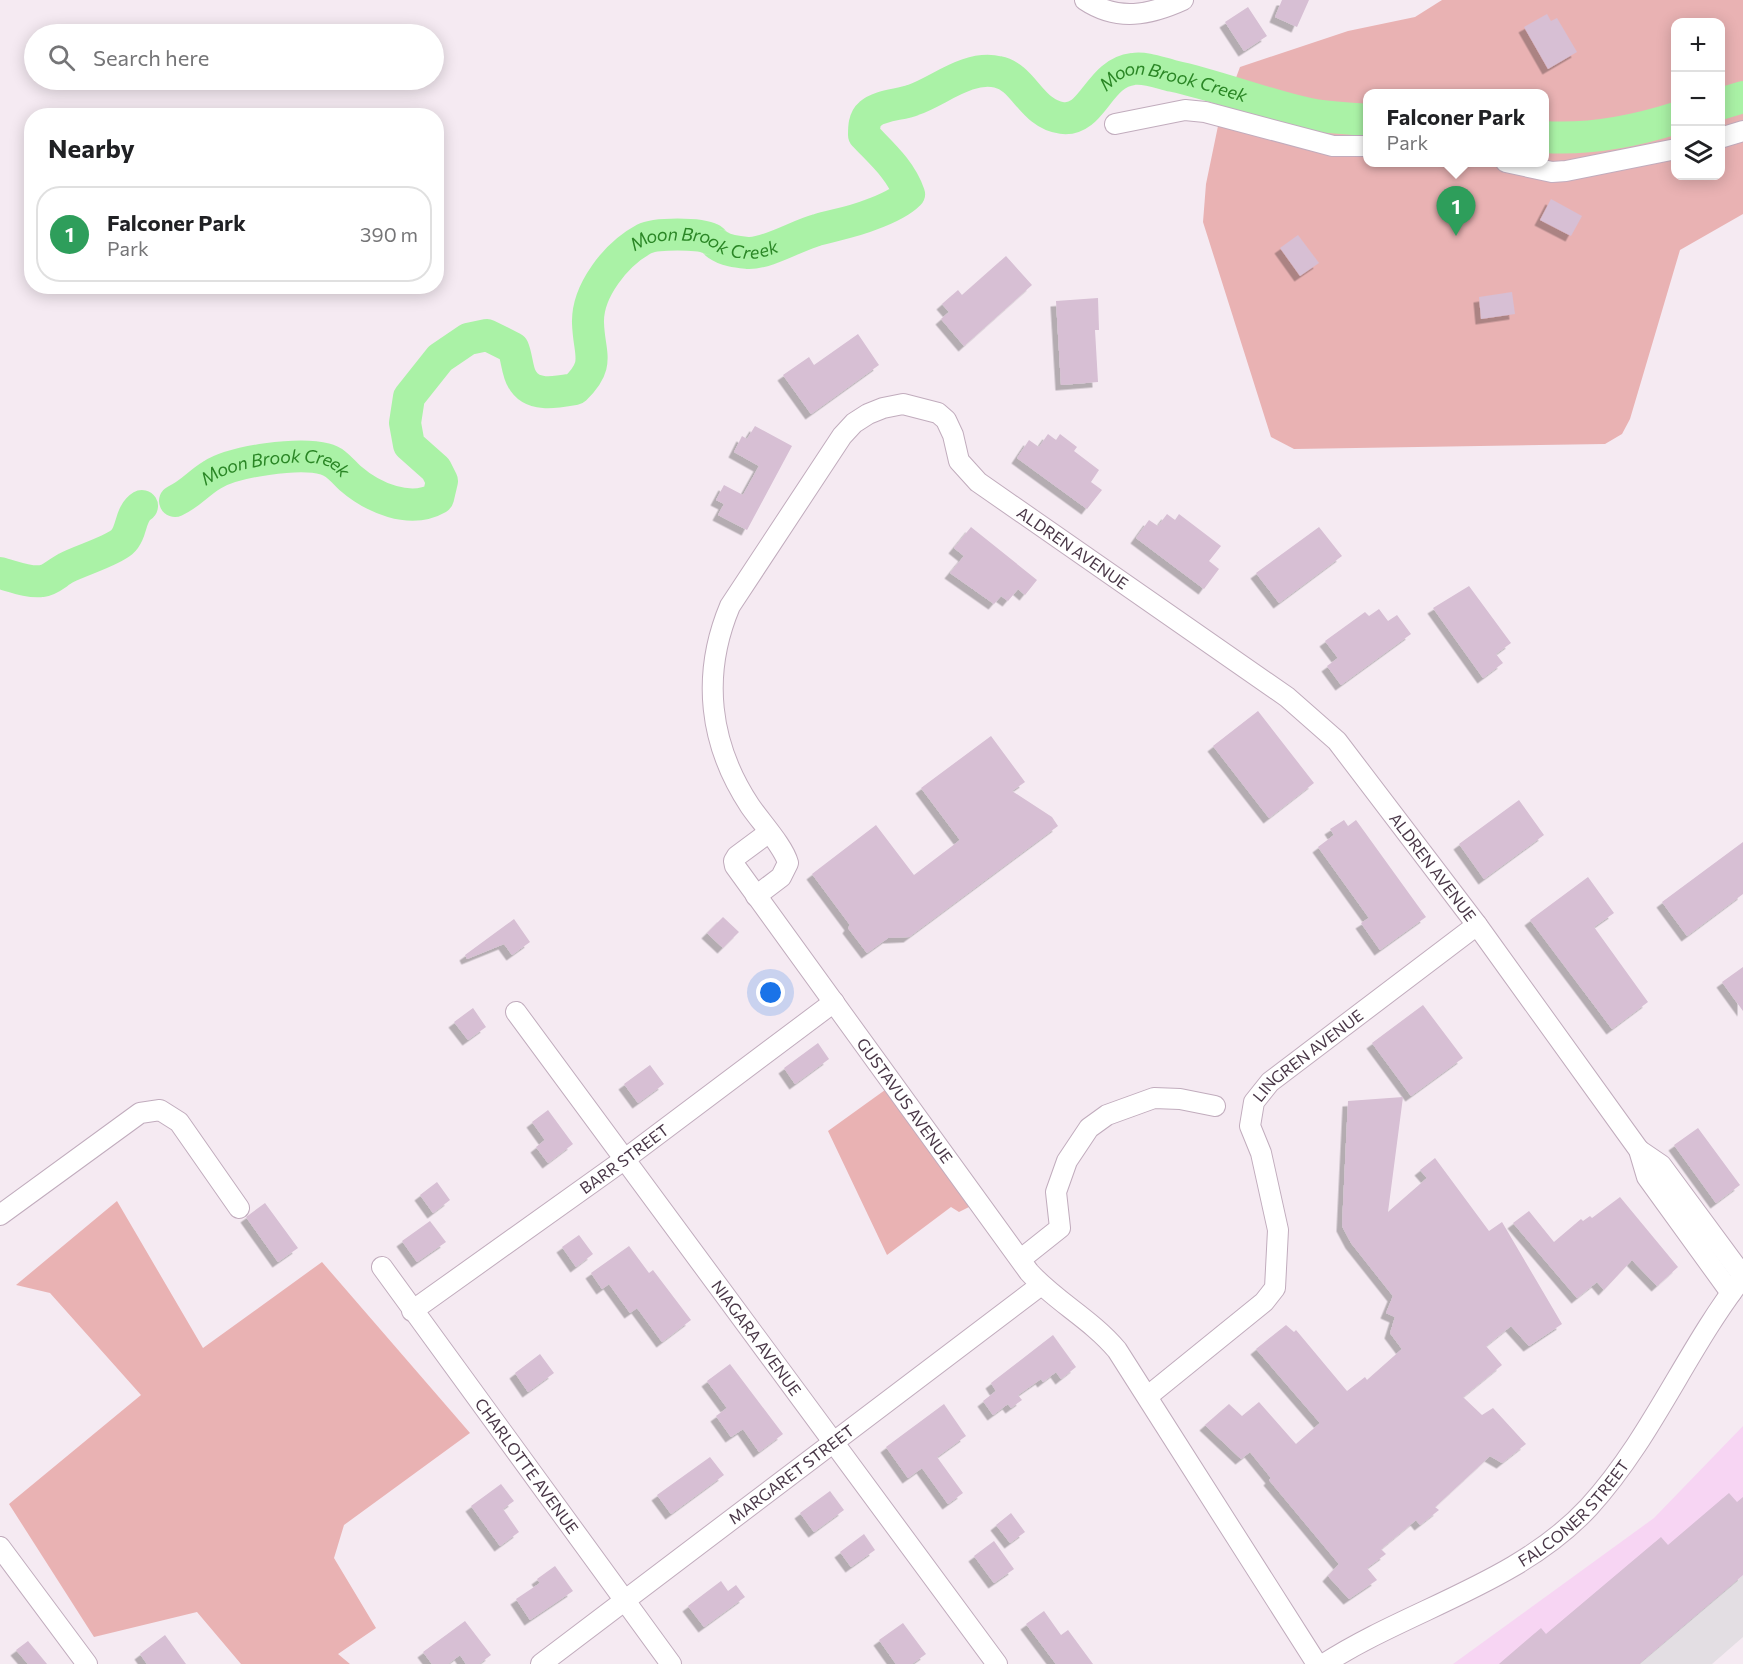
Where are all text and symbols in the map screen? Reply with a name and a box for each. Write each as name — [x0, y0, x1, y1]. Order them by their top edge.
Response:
map controls — [1671, 18, 1725, 180]
button: + — [1671, 18, 1725, 72]
search box — [24, 24, 444, 90]
icon: search — [45, 41, 78, 74]
text: Search here — [93, 44, 209, 71]
text: Moon Brook Creek — [1094, 56, 1251, 107]
button: − — [1671, 72, 1725, 126]
water label: Moon Brook Creek — [1099, 85, 1253, 109]
popup — [1363, 89, 1549, 167]
text: Falconer Park — [1387, 103, 1525, 130]
button: layers — [1671, 126, 1725, 180]
text: Park — [1387, 130, 1428, 154]
text: Nearby — [48, 132, 135, 163]
pin: 1 — [1436, 186, 1476, 236]
text: Falconer Park — [107, 209, 246, 236]
text: 1 — [65, 222, 74, 246]
text: 390 m — [360, 222, 418, 246]
water label: Moon Brook Creek — [625, 222, 782, 263]
text: Park — [107, 236, 149, 260]
water label: Moon Brook Creek — [196, 444, 356, 489]
street label: ALDREN AVENUE — [1014, 502, 1132, 593]
street label: ALDREN AVENUE — [1386, 809, 1481, 925]
your location — [756, 978, 785, 1007]
street label: LINGREN AVENUE — [1248, 1005, 1366, 1105]
street label: GUSTAVUS AVENUE — [853, 1034, 957, 1167]
street label: BARR STREET — [576, 1120, 672, 1197]
street label: NIAGARA AVENUE — [708, 1276, 806, 1399]
street label: CHARLOTTE AVENUE — [472, 1394, 583, 1537]
street label: MARGARET STREET — [724, 1420, 858, 1528]
street label: FALCONER STREET — [1514, 1456, 1632, 1570]

